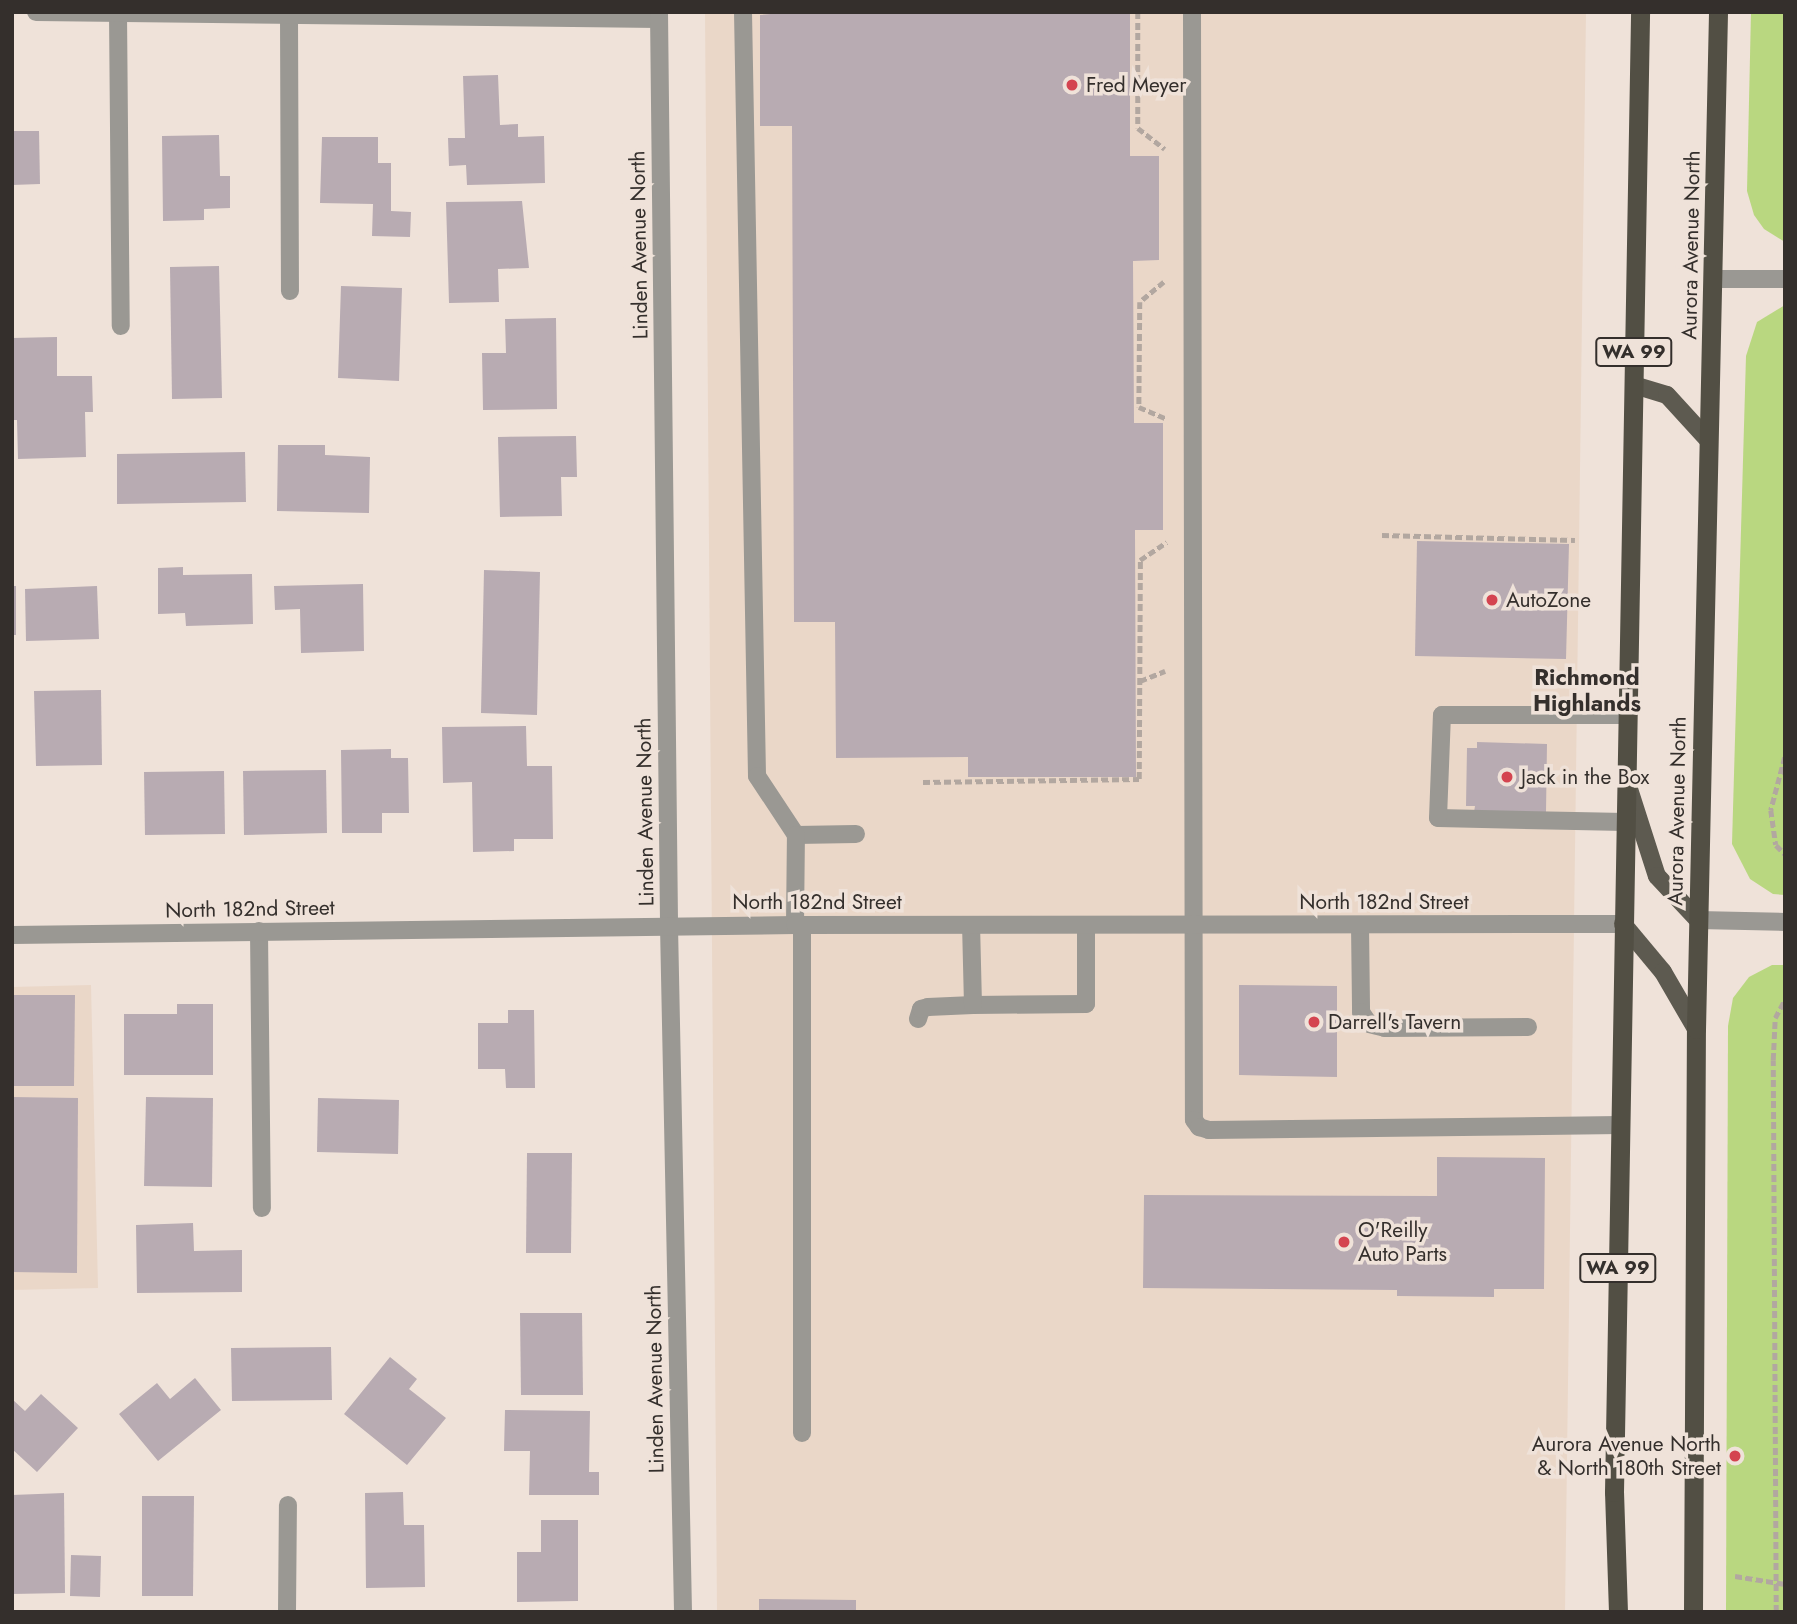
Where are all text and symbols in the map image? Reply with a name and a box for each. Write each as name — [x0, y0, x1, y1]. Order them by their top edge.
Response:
place label: Fred Meyer — [1086, 72, 1187, 98]
marker: Fred Meyer — [1064, 77, 1080, 93]
street label: Linden Avenue North — [625, 150, 653, 340]
street label: Aurora Avenue North — [1677, 150, 1705, 340]
road number: WA 99 — [1594, 336, 1674, 368]
place label: AutoZone — [1506, 587, 1591, 613]
marker: AutoZone — [1484, 592, 1500, 608]
district label: Richmond Highlands — [1533, 663, 1641, 717]
street label: Aurora Avenue North — [1663, 716, 1691, 906]
street label: Linden Avenue North — [631, 717, 659, 907]
place label: Jack in the Box — [1521, 764, 1649, 790]
marker: Jack in the Box — [1499, 769, 1515, 785]
street label: North 182nd Street — [732, 889, 902, 915]
street label: North 182nd Street — [1299, 889, 1469, 915]
street label: North 182nd Street — [165, 895, 335, 923]
place label: Darrell's Tavern — [1328, 1009, 1461, 1035]
marker: Darrell's Tavern — [1306, 1014, 1322, 1030]
place label: O'Reilly Auto Parts — [1358, 1217, 1447, 1267]
marker: O'Reilly Auto Parts — [1336, 1234, 1352, 1250]
road number: WA 99 — [1578, 1252, 1658, 1284]
street label: Linden Avenue North — [641, 1284, 669, 1474]
place label: Aurora Avenue North & North 180th Street — [1532, 1431, 1721, 1481]
marker: Aurora Avenue North & North 180th Street — [1727, 1448, 1743, 1464]

